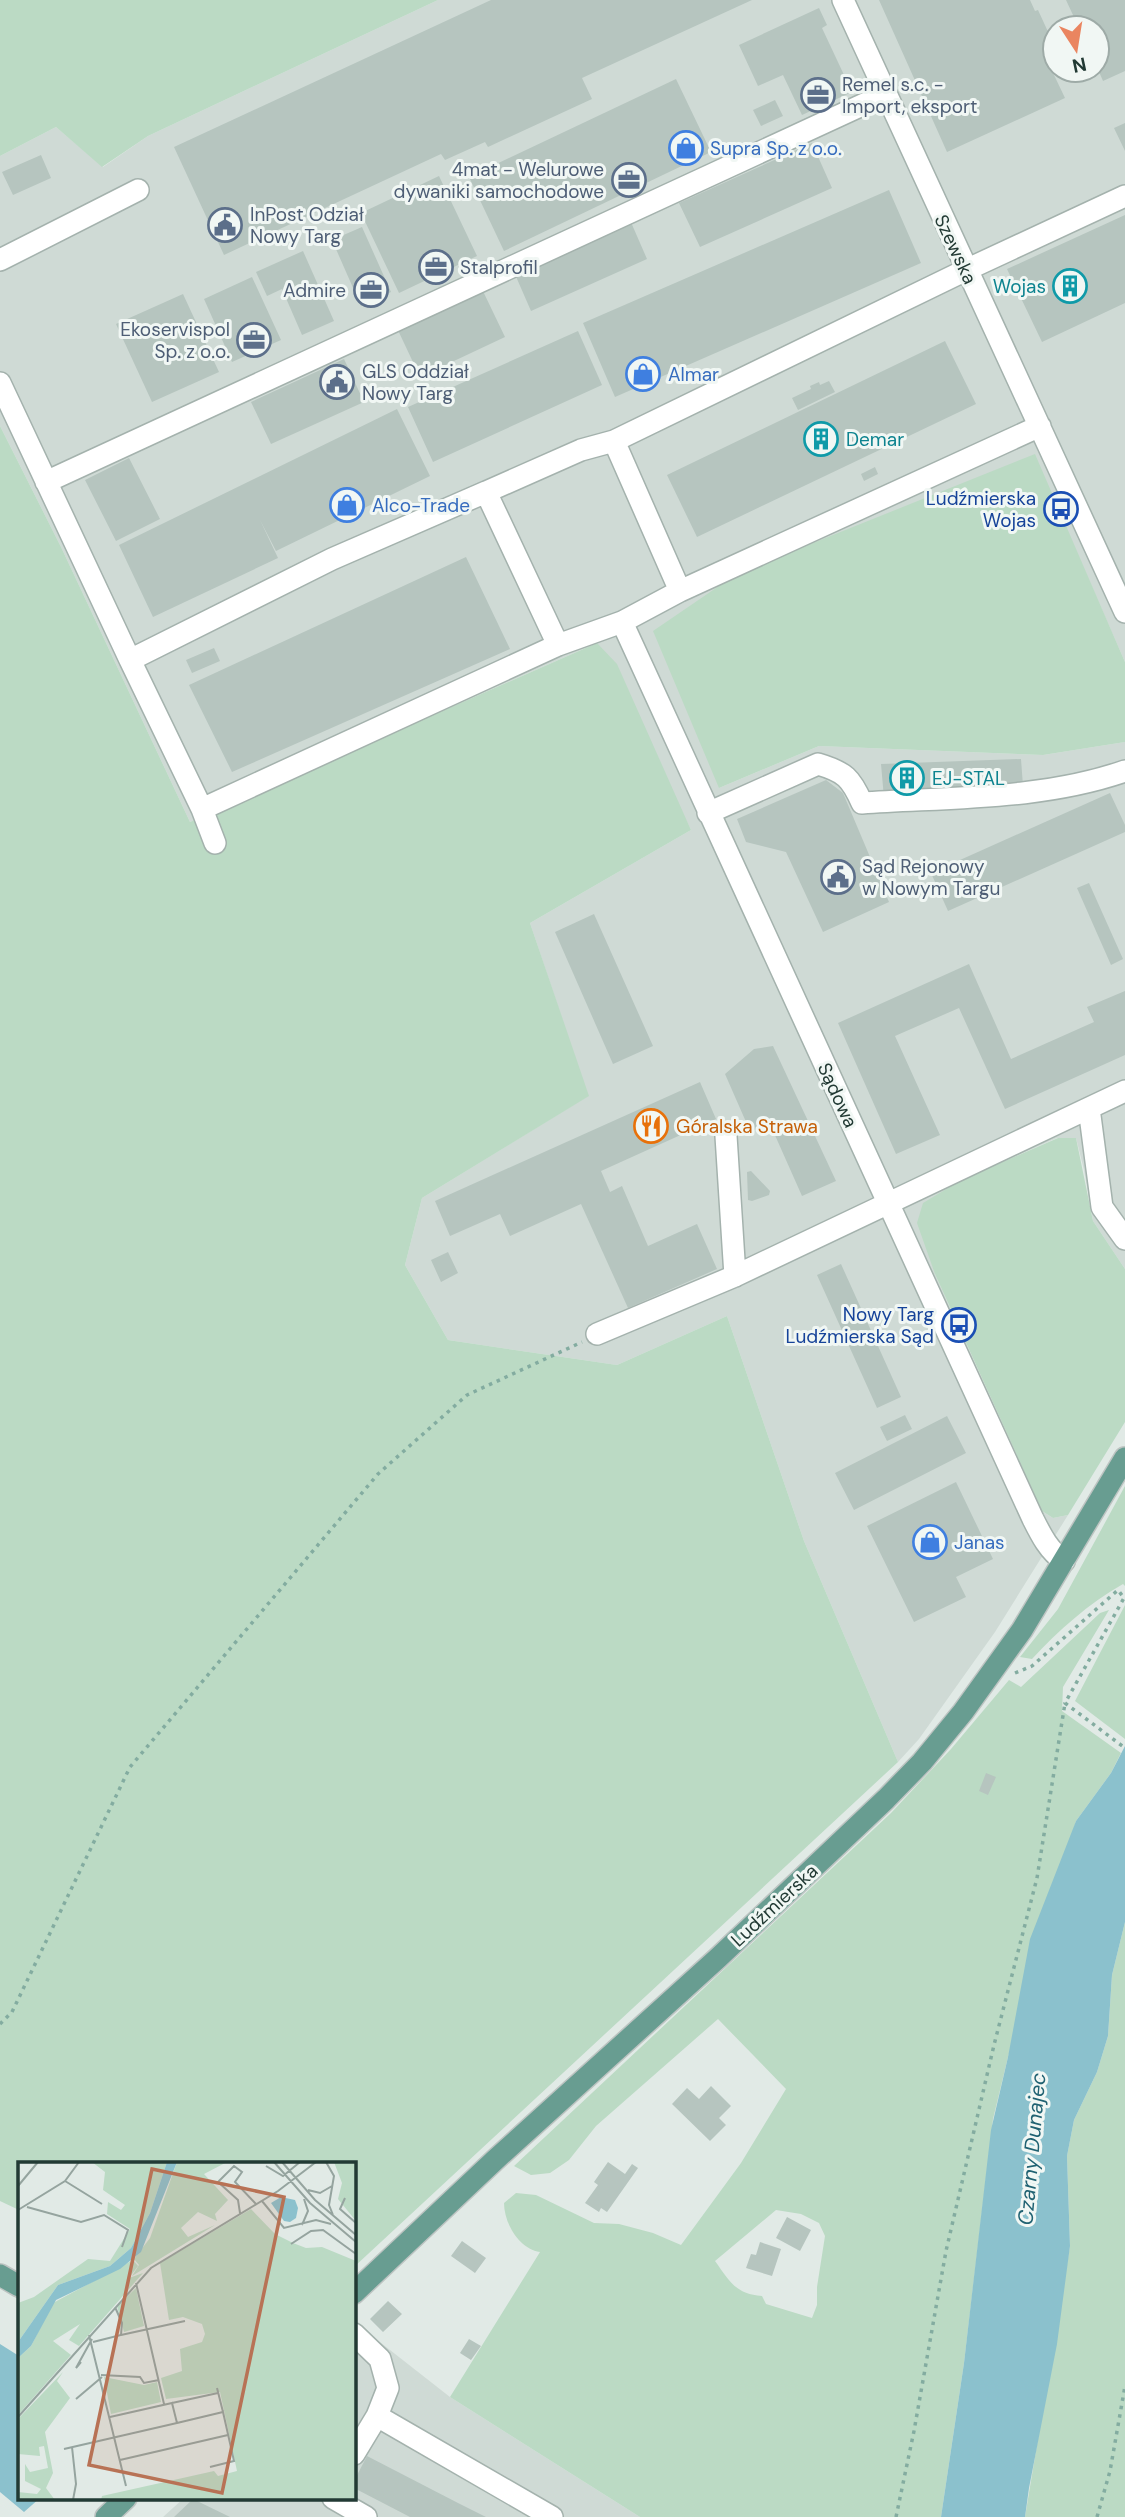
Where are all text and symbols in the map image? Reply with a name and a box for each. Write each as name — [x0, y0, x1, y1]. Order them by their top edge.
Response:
north arrow — [1041, 14, 1111, 84]
text: N — [1070, 51, 1089, 79]
place label: Remel s.c. - Import, eksport — [842, 72, 978, 119]
office icon: Remel s.c. - Import, eksport — [799, 76, 837, 114]
shop icon: Supra Sp. z o.o. — [667, 129, 705, 167]
place label: Supra Sp. z o.o. — [710, 136, 842, 161]
place label: 4mat - Welurowe dywaniki samochodowe — [393, 157, 604, 204]
office icon: 4mat - Welurowe dywaniki samochodowe — [610, 161, 648, 199]
place label: InPost Odział Nowy Targ — [250, 202, 364, 249]
public building icon: InPost Odział Nowy Targ — [206, 206, 244, 244]
street label: Szewska — [929, 210, 983, 288]
office icon: Stalprofil — [417, 248, 455, 286]
place label: Stalprofil — [460, 255, 538, 280]
building icon: Wojas — [1051, 267, 1089, 305]
office icon: Admire — [352, 271, 390, 309]
place label: Wojas — [993, 274, 1046, 299]
place label: Admire — [283, 278, 346, 303]
place label: Ekoservispol Sp. z o.o. — [120, 317, 230, 364]
office icon: Ekoservispol Sp. z o.o. — [235, 321, 273, 359]
shop icon: Almar — [624, 355, 662, 393]
place label: GLS Oddział Nowy Targ — [362, 359, 469, 406]
place label: Almar — [668, 362, 719, 387]
public building icon: GLS Oddział Nowy Targ — [318, 363, 356, 401]
building icon: Demar — [802, 420, 840, 458]
place label: Demar — [846, 427, 904, 452]
shop icon: Alco-Trade — [328, 486, 366, 524]
place label: Ludźmierska Wojas — [926, 486, 1036, 533]
bus stop icon: Ludźmierska Wojas — [1042, 490, 1080, 528]
place label: Alco-Trade — [372, 493, 470, 518]
building icon: EJ-STAL — [888, 759, 926, 797]
place label: EJ-STAL — [932, 766, 1005, 791]
place label: Sąd Rejonowy w Nowym Targu — [862, 854, 1001, 901]
public building icon: Sąd Rejonowy w Nowym Targu — [819, 858, 857, 896]
street label: Sądowa — [812, 1059, 863, 1132]
restaurant icon: Góralska Strawa — [632, 1107, 670, 1145]
place label: Góralska Strawa — [676, 1114, 818, 1139]
place label: Nowy Targ Ludźmierska Sąd — [785, 1302, 934, 1349]
bus stop icon: Nowy Targ Ludźmierska Sąd — [940, 1306, 978, 1344]
shop icon: Janas — [911, 1523, 949, 1561]
place label: Janas — [954, 1530, 1005, 1555]
street label: Ludźmierska — [726, 1859, 823, 1952]
water label: Czarny Dunajec — [1011, 2072, 1053, 2226]
inset map — [18, 2162, 355, 2500]

